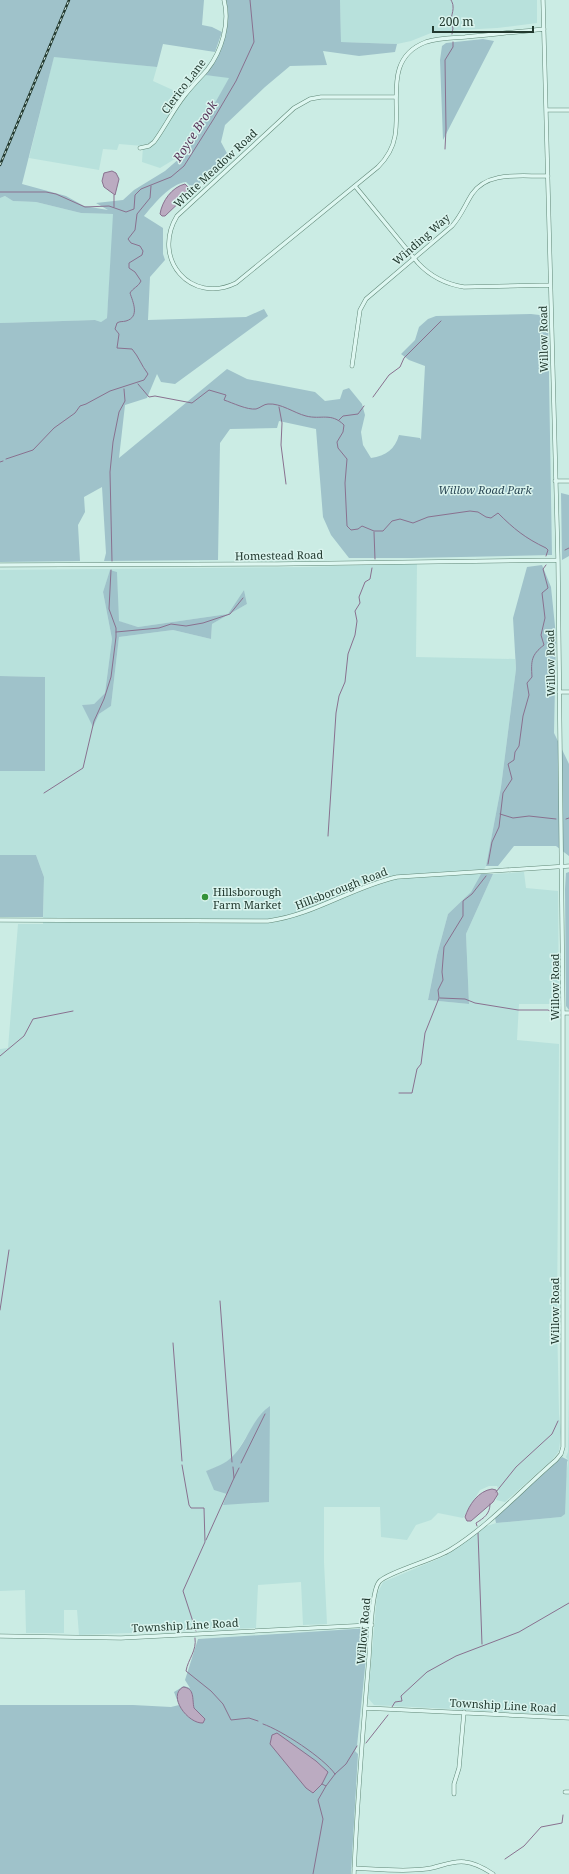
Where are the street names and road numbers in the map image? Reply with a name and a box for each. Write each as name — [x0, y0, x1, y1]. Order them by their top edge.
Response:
street label: Clerico Lane — [157, 55, 209, 117]
street label: White Meadow Road — [170, 125, 260, 211]
street label: Winding Way — [389, 209, 453, 268]
street label: Willow Road — [535, 305, 551, 373]
street label: Homestead Road — [235, 547, 324, 563]
street label: Willow Road — [542, 629, 558, 697]
street label: Hillsborough Road — [293, 863, 390, 913]
street label: Willow Road — [547, 953, 562, 1021]
street label: Willow Road — [547, 1277, 562, 1345]
street label: Willow Road — [353, 1597, 373, 1665]
street label: Township Line Road — [131, 1615, 239, 1635]
street label: Township Line Road — [449, 1695, 557, 1715]

